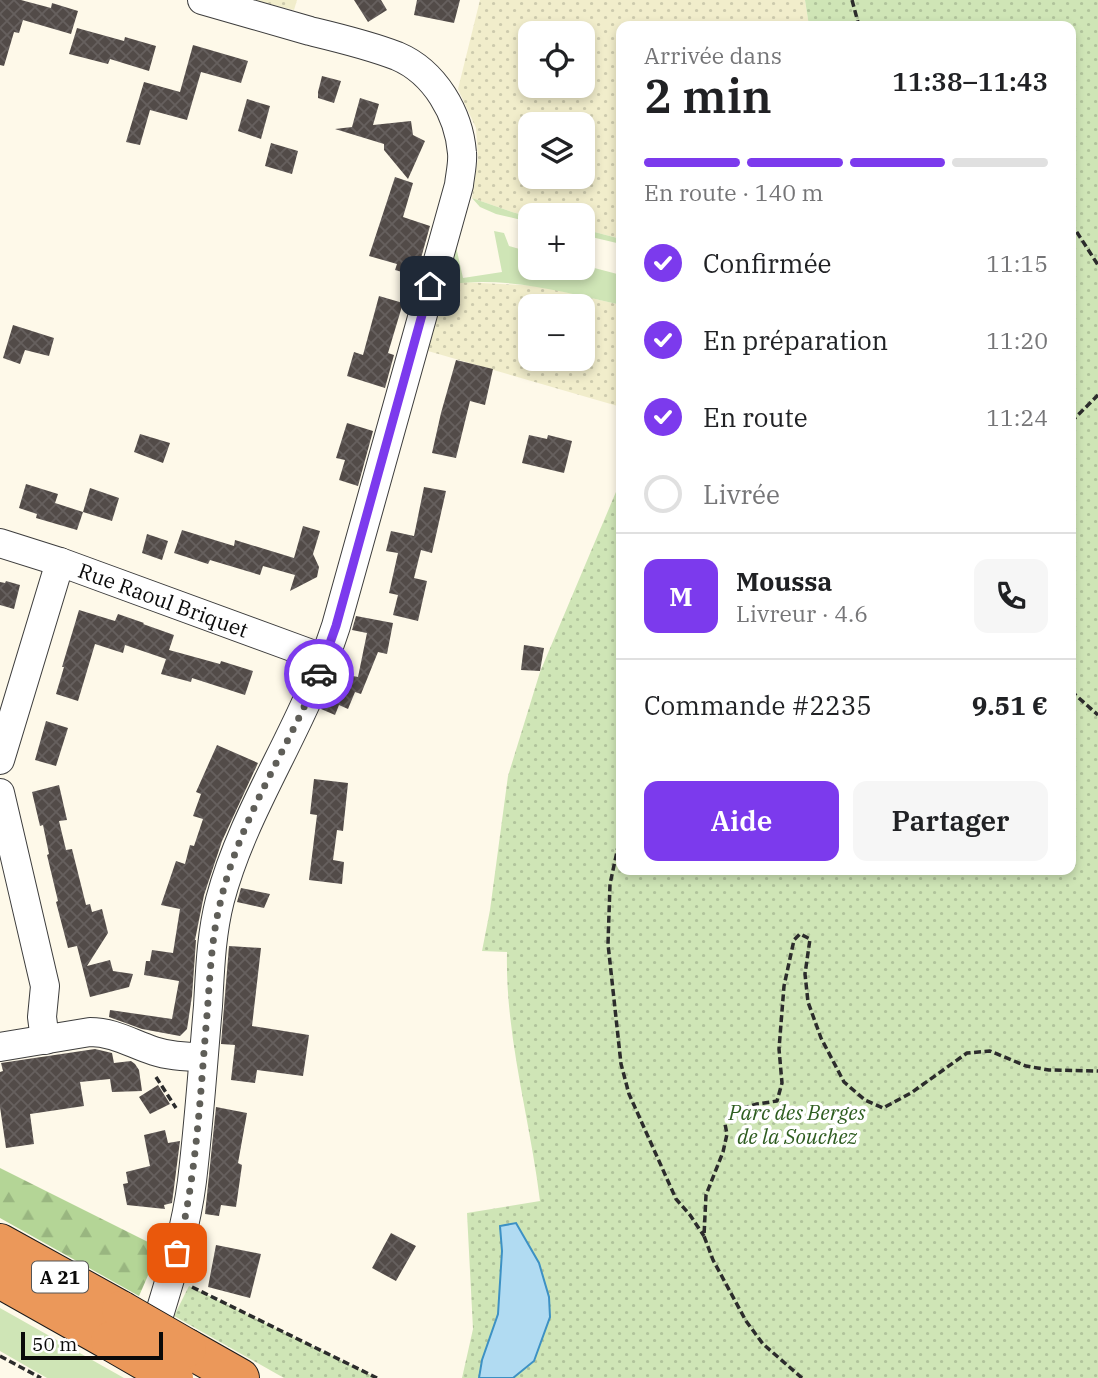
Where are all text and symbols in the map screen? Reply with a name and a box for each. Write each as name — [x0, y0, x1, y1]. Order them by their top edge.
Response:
map controls — [518, 21, 595, 371]
button: locate — [518, 21, 595, 98]
text: Arrivée dans — [644, 40, 782, 70]
text: 11:38–11:43 — [892, 64, 1048, 98]
text: 2 min — [644, 66, 772, 126]
button: layers — [518, 112, 595, 189]
text: En route · 140 m — [644, 177, 823, 207]
button: + — [518, 203, 595, 280]
icon: check — [644, 244, 682, 282]
text: Confirmée — [703, 246, 832, 280]
text: 11:15 — [986, 248, 1048, 278]
pin — [400, 256, 460, 316]
icon: home — [411, 267, 449, 305]
button: − — [518, 294, 595, 371]
icon: check — [644, 321, 682, 359]
text: En préparation — [703, 323, 888, 357]
text: 11:20 — [986, 325, 1048, 355]
icon: check — [644, 398, 682, 436]
text: En route — [703, 400, 808, 434]
text: 11:24 — [986, 402, 1048, 432]
text: Livrée — [703, 477, 780, 511]
street label: Rue Raoul Briquet — [74, 556, 252, 644]
button: phone — [974, 559, 1048, 633]
text: Moussa — [736, 564, 832, 598]
text: M — [669, 579, 693, 613]
text: Livreur · 4.6 — [736, 598, 868, 628]
courier — [284, 639, 354, 709]
icon: car — [300, 655, 338, 693]
text: Commande #2235 — [644, 688, 872, 722]
text: 9.51 € — [972, 688, 1048, 722]
button: Aide — [644, 781, 839, 861]
button: Partager — [853, 781, 1048, 861]
park label: Parc des Berges de la Souchez — [728, 1098, 866, 1150]
pin — [147, 1223, 207, 1283]
icon: bag — [158, 1234, 196, 1272]
road number: A 21 — [32, 1261, 88, 1292]
scale bar — [21, 1329, 163, 1361]
text: 50 m — [32, 1332, 77, 1356]

